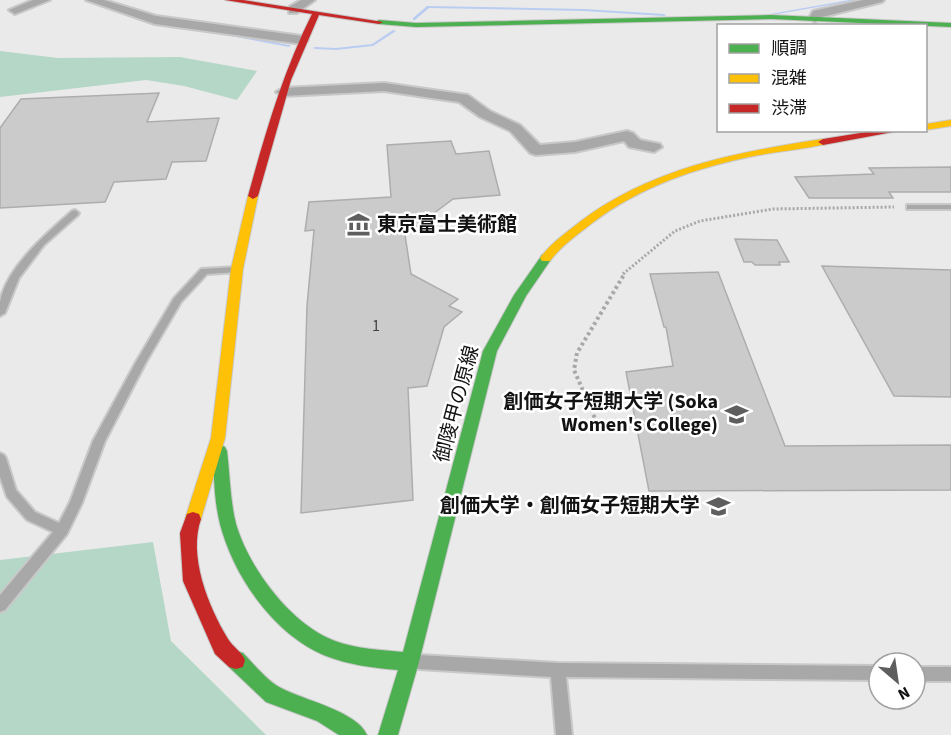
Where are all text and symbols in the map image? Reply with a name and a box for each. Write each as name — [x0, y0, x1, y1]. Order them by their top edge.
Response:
legend — [717, 24, 927, 132]
text: 順調 — [771, 36, 807, 61]
text: 混雑 — [771, 66, 807, 91]
text: 渋滞 — [771, 96, 807, 121]
place label: 東京富士美術館 — [377, 211, 517, 239]
museum icon: 東京富士美術館 — [346, 212, 372, 238]
house number: 1 — [372, 315, 380, 337]
street label: 御陵甲の原線 — [428, 342, 486, 466]
place label: 創価女子短期大学 (Soka Women's College) — [504, 388, 718, 439]
school or university icon: 創価女子短期大学 (Soka Women's College) — [723, 401, 749, 427]
place label: 創価大学・創価女子短期大学 — [440, 492, 700, 520]
school or university icon: 創価大学・創価女子短期大学 — [705, 493, 731, 519]
north arrow — [867, 651, 927, 711]
text: N — [894, 681, 914, 705]

